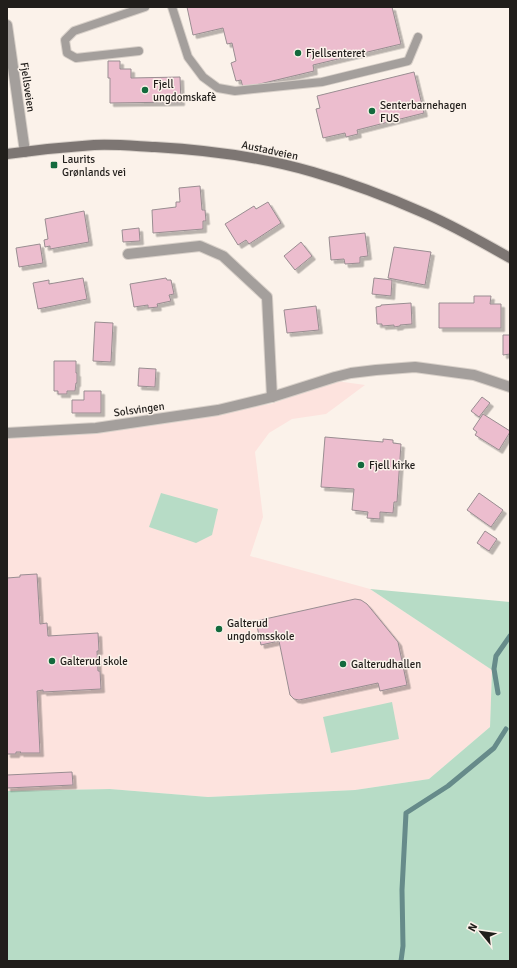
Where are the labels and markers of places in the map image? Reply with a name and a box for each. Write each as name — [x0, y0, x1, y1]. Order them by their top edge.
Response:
place label: Fjellsenteret — [306, 47, 366, 60]
marker: Fjellsenteret — [293, 48, 303, 58]
place label: Fjell ungdomskafè — [153, 78, 216, 104]
marker: Fjell ungdomskafè — [140, 85, 150, 95]
place label: Senterbarnehagen FUS — [380, 99, 467, 125]
marker: Senterbarnehagen FUS — [367, 106, 377, 116]
place label: Laurits Grønlands vei — [62, 153, 126, 179]
marker: Laurits Grønlands vei — [49, 160, 59, 170]
place label: Fjell kirke — [369, 459, 415, 472]
marker: Fjell kirke — [356, 460, 366, 470]
place label: Galterud ungdomsskole — [227, 617, 294, 643]
marker: Galterud ungdomsskole — [214, 624, 224, 634]
place label: Galterud skole — [60, 655, 128, 668]
marker: Galterud skole — [47, 656, 57, 666]
place label: Galterudhallen — [351, 658, 421, 671]
marker: Galterudhallen — [338, 659, 348, 669]

